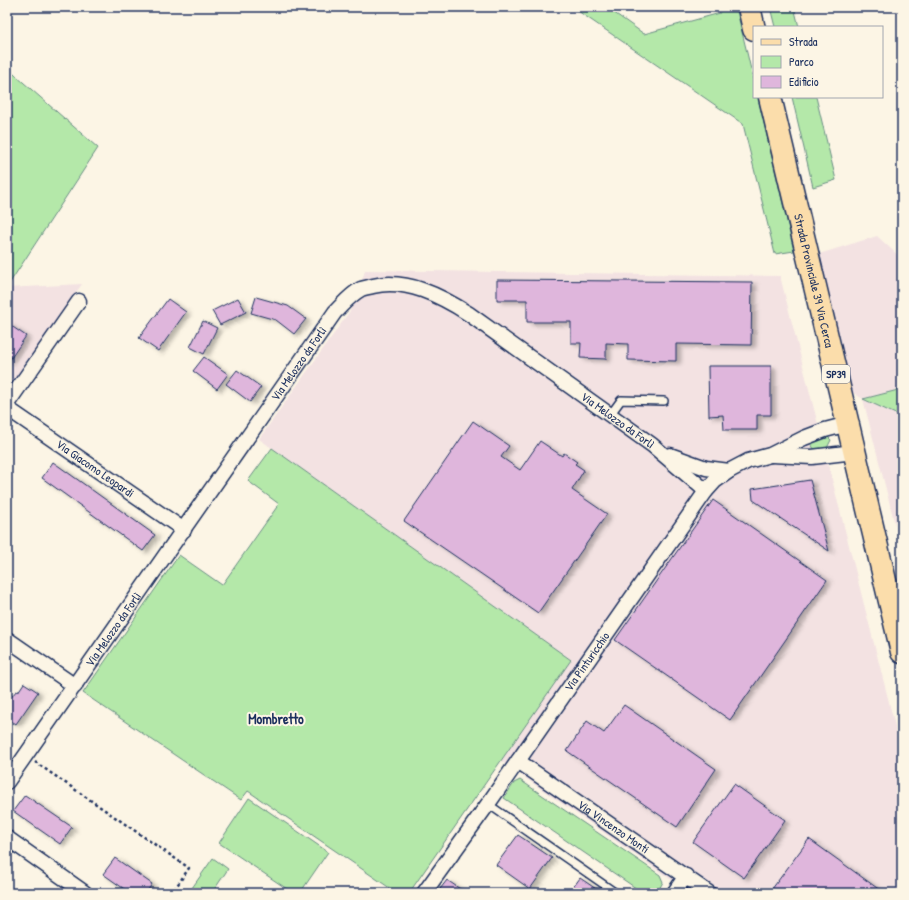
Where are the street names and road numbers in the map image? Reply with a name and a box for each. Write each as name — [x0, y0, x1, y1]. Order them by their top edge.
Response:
street label: Strada Provinciale 39 Via Cerca — [790, 212, 838, 350]
street label: Via Melozzo da Forlì — [267, 323, 330, 404]
road number: SP39 — [822, 365, 850, 383]
street label: Via Melozzo da Forlì — [578, 388, 659, 452]
street label: Via Giacomo Leopardi — [53, 435, 138, 501]
street label: Via Melozzo da Forlì — [81, 588, 145, 670]
street label: Via Pinturicchio — [560, 628, 613, 695]
street label: Via Vincenzo Monti — [574, 796, 653, 857]

